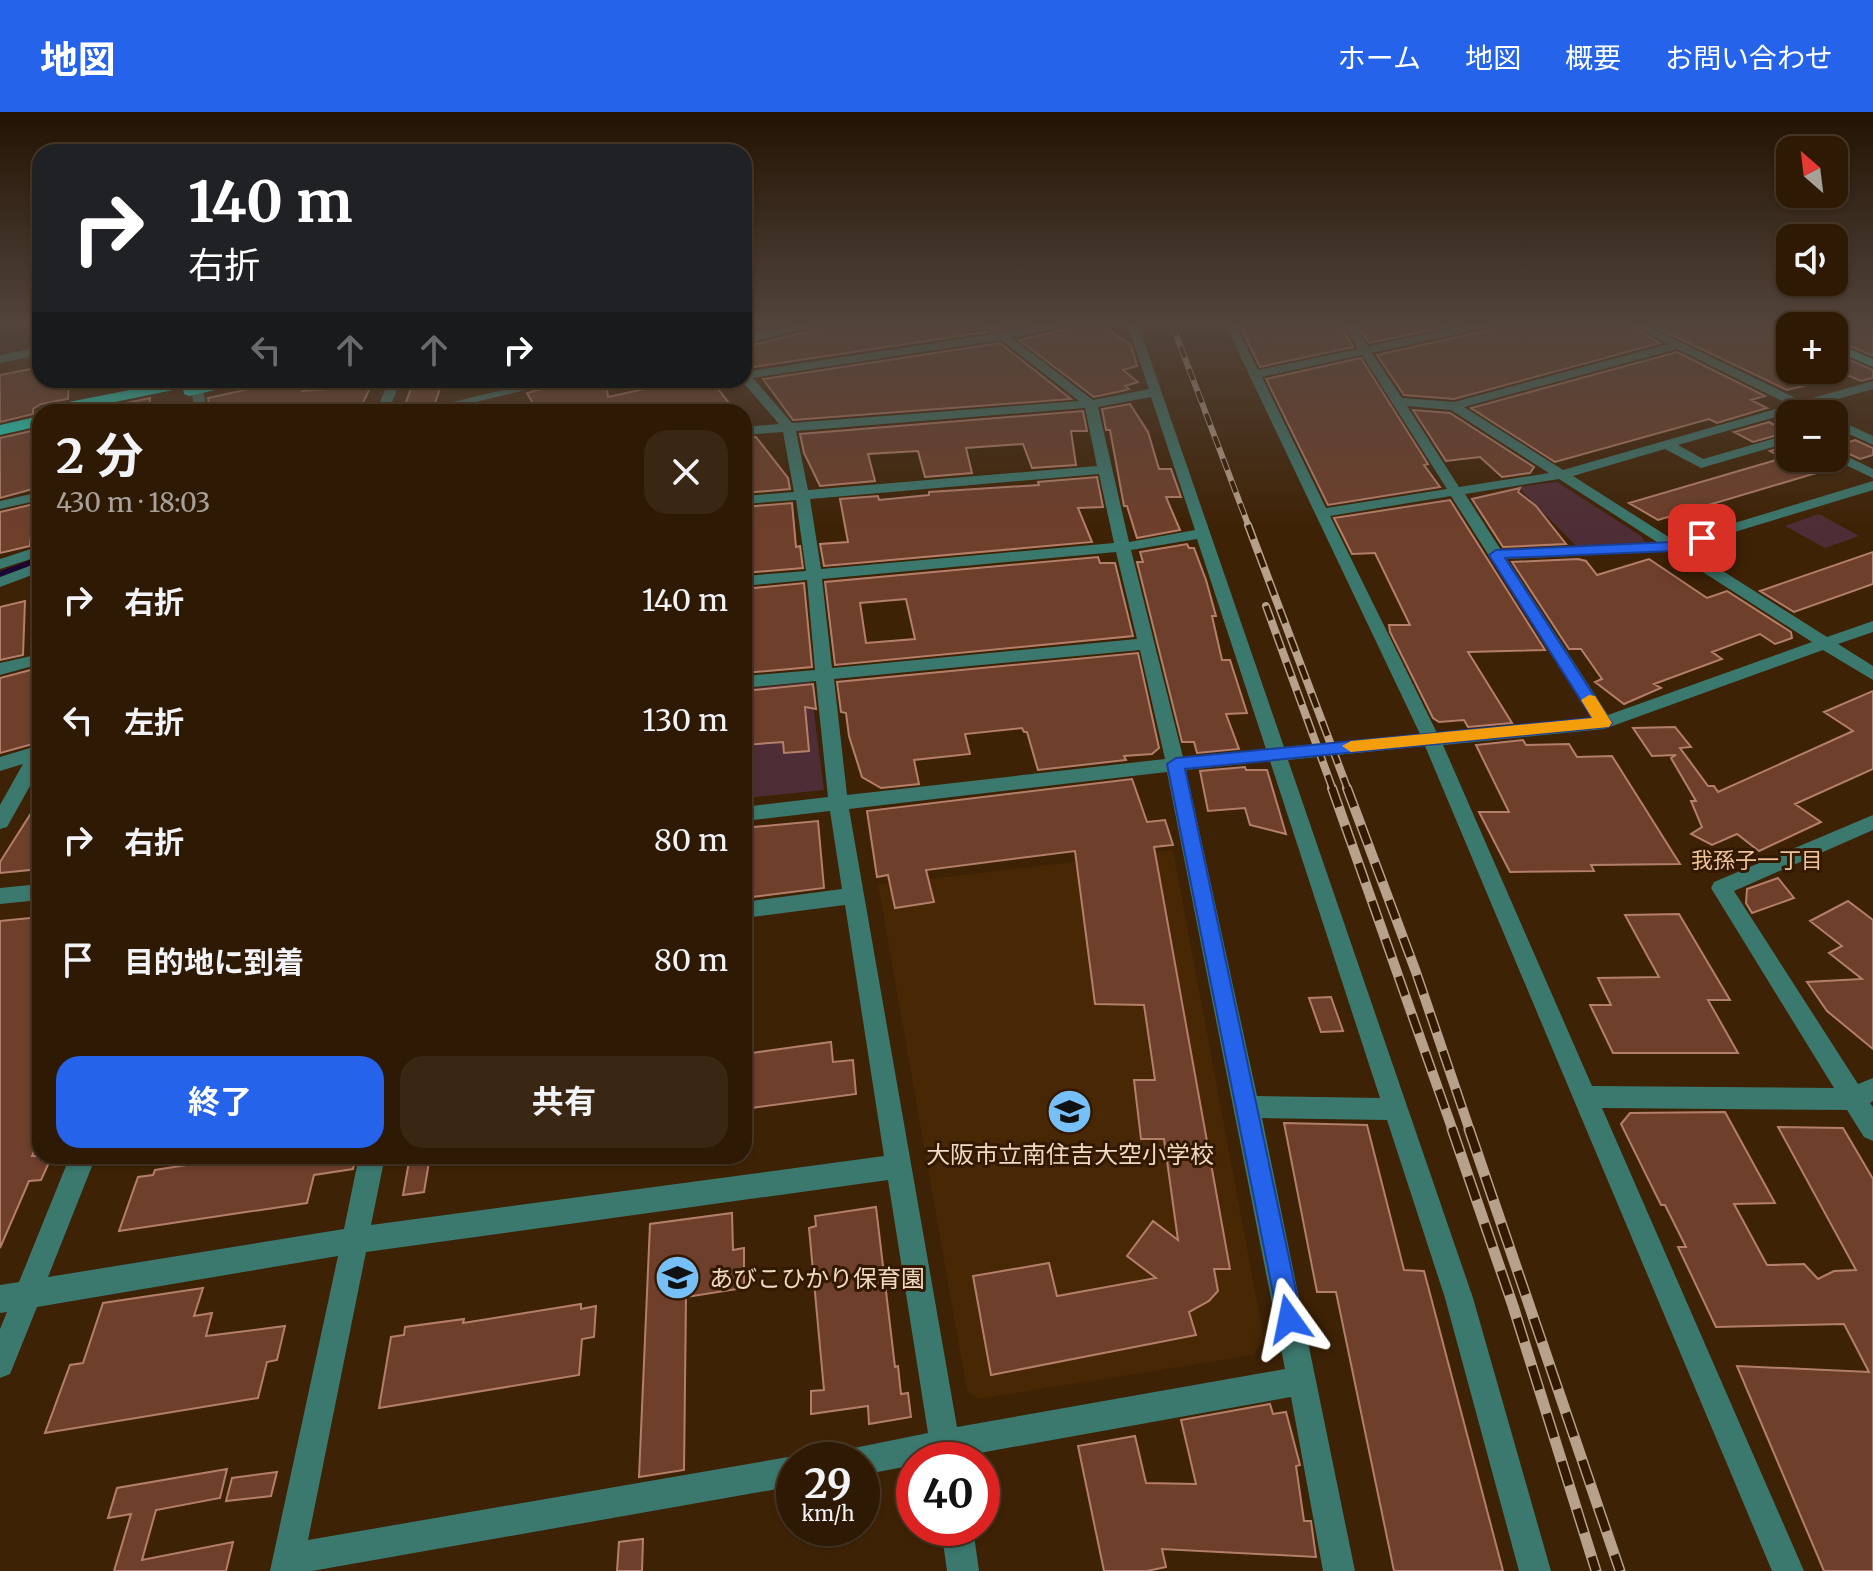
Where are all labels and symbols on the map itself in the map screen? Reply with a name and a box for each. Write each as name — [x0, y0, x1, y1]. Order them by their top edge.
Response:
north arrow — [1776, 136, 1848, 208]
pin — [1668, 504, 1736, 572]
district label: 我孫子一丁目 — [1691, 846, 1823, 874]
school or university icon: 大阪市立南住吉大空小学校 — [1046, 1088, 1094, 1136]
place label: 大阪市立南住吉大空小学校 — [926, 1139, 1214, 1170]
school or university icon: あびこひかり保育園 — [654, 1254, 702, 1302]
place label: あびこひかり保育園 — [709, 1263, 925, 1294]
position arrow — [1247, 1277, 1331, 1361]
speed limit sign: 40 — [896, 1442, 1000, 1546]

